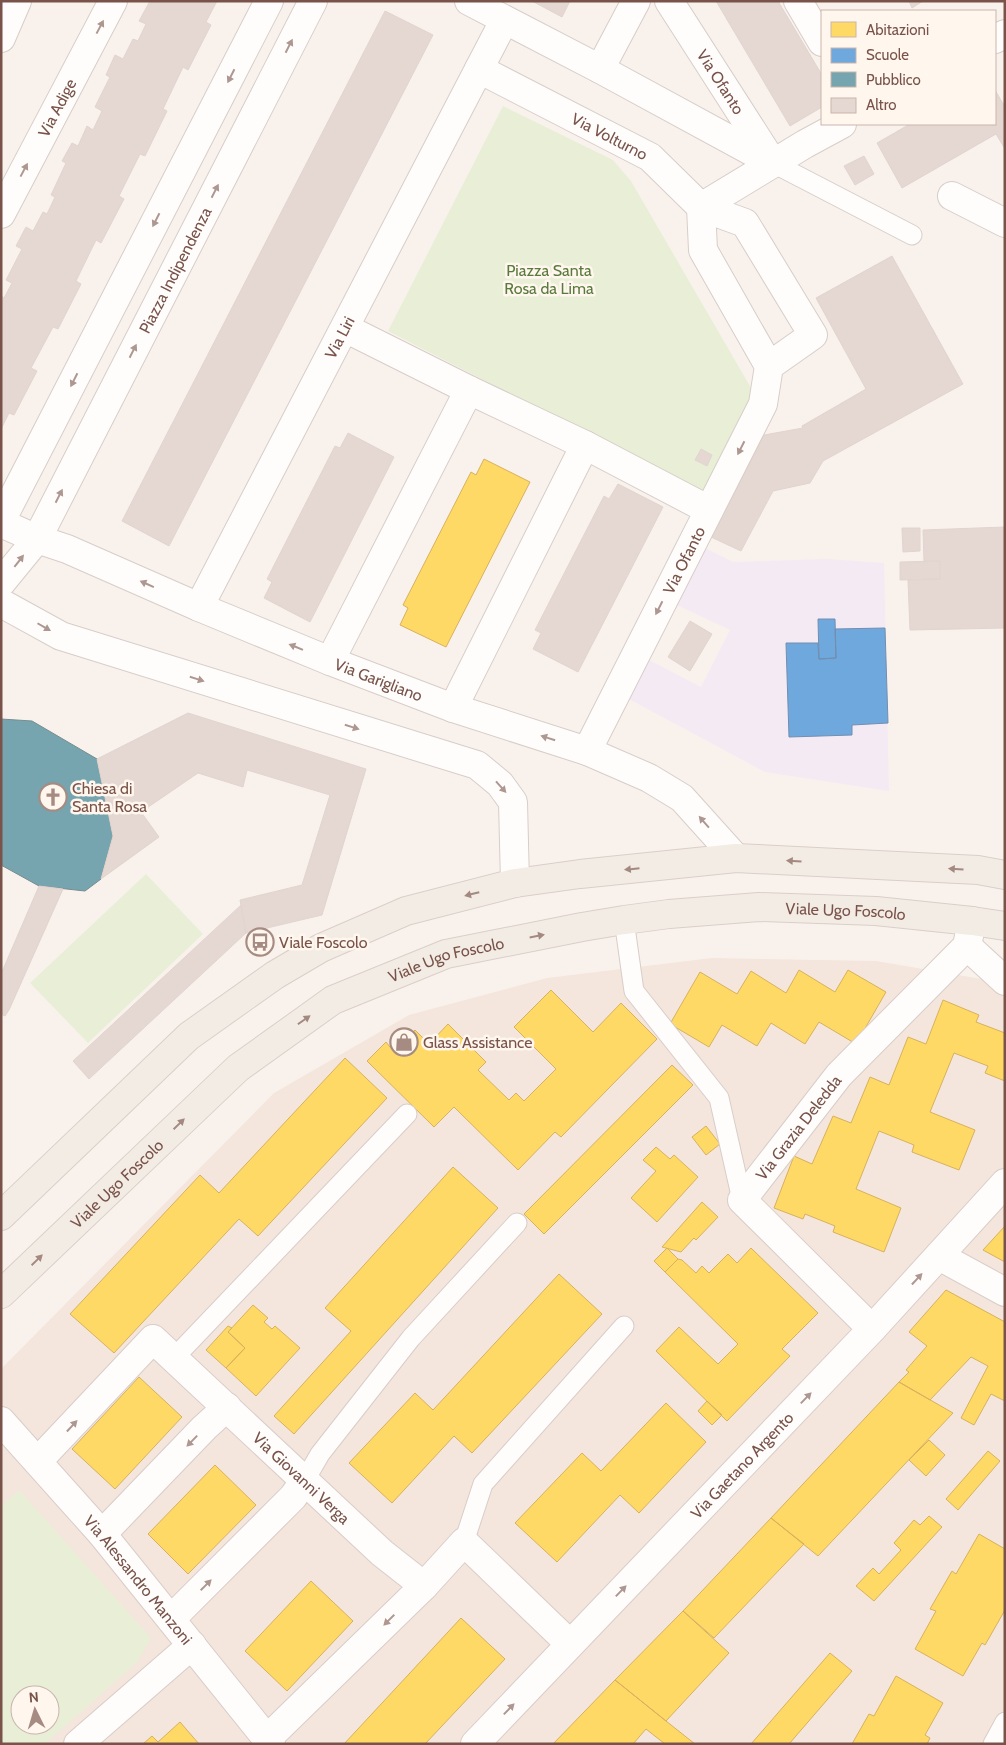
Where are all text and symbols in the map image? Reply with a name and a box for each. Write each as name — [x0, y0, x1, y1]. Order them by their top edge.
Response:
legend — [821, 10, 996, 125]
one-way arrow — [96, 19, 104, 34]
text: Abitazioni — [866, 21, 929, 39]
one-way arrow — [285, 39, 293, 53]
street label: Via Ofanto — [693, 46, 749, 118]
text: Scuole — [866, 46, 909, 64]
one-way arrow — [227, 69, 235, 83]
text: Pubblico — [866, 71, 921, 89]
street label: Via Adige — [34, 75, 80, 140]
text: Altro — [866, 96, 896, 114]
street label: Via Volturno — [568, 109, 651, 164]
one-way arrow — [20, 163, 28, 178]
one-way arrow — [211, 184, 219, 198]
street label: Piazza Indipendenza — [135, 204, 215, 336]
one-way arrow — [152, 213, 160, 227]
park label: Piazza Santa Rosa da Lima — [504, 261, 594, 298]
street label: Via Liri — [321, 313, 358, 362]
one-way arrow — [129, 344, 137, 358]
one-way arrow — [70, 373, 78, 387]
one-way arrow — [737, 440, 745, 455]
one-way arrow — [55, 488, 63, 503]
street label: Via Ofanto — [659, 523, 709, 597]
one-way arrow — [13, 555, 24, 568]
one-way arrow — [140, 580, 154, 588]
one-way arrow — [655, 601, 663, 615]
one-way arrow — [37, 622, 50, 631]
one-way arrow — [289, 643, 303, 651]
street label: Via Garigliano — [332, 654, 426, 705]
one-way arrow — [190, 675, 205, 683]
one-way arrow — [345, 723, 360, 731]
one-way arrow — [540, 734, 555, 742]
place label: Chiesa di Santa Rosa — [72, 779, 147, 816]
one-way arrow — [495, 780, 507, 792]
church icon: Chiesa di Santa Rosa — [38, 782, 68, 812]
one-way arrow — [698, 816, 710, 828]
one-way arrow — [786, 857, 802, 865]
one-way arrow — [624, 865, 640, 873]
one-way arrow — [948, 865, 964, 873]
one-way arrow — [464, 890, 479, 898]
street label: Viale Ugo Foscolo — [785, 898, 907, 924]
bus stop icon: Viale Foscolo — [245, 927, 275, 957]
one-way arrow — [529, 931, 545, 939]
place label: Viale Foscolo — [279, 933, 368, 952]
street label: Viale Ugo Foscolo — [385, 933, 506, 986]
one-way arrow — [297, 1015, 310, 1026]
shop icon: Glass Assistance — [389, 1027, 419, 1057]
place label: Glass Assistance — [423, 1033, 532, 1052]
street label: Via Grazia Deledda — [752, 1071, 845, 1184]
one-way arrow — [173, 1118, 185, 1130]
street label: Viale Ugo Foscolo — [67, 1135, 167, 1232]
one-way arrow — [30, 1254, 42, 1266]
one-way arrow — [912, 1273, 923, 1286]
one-way arrow — [800, 1392, 812, 1404]
street label: Via Gaetano Argento — [686, 1408, 797, 1522]
one-way arrow — [66, 1421, 78, 1433]
street label: Via Giovanni Verga — [249, 1428, 354, 1528]
one-way arrow — [186, 1435, 198, 1447]
street label: Via Alessandro Manzoni — [80, 1511, 197, 1648]
one-way arrow — [200, 1579, 212, 1591]
one-way arrow — [615, 1585, 627, 1597]
one-way arrow — [383, 1614, 395, 1626]
north arrow — [10, 1685, 60, 1735]
text: N — [28, 1688, 40, 1706]
one-way arrow — [503, 1703, 515, 1715]

